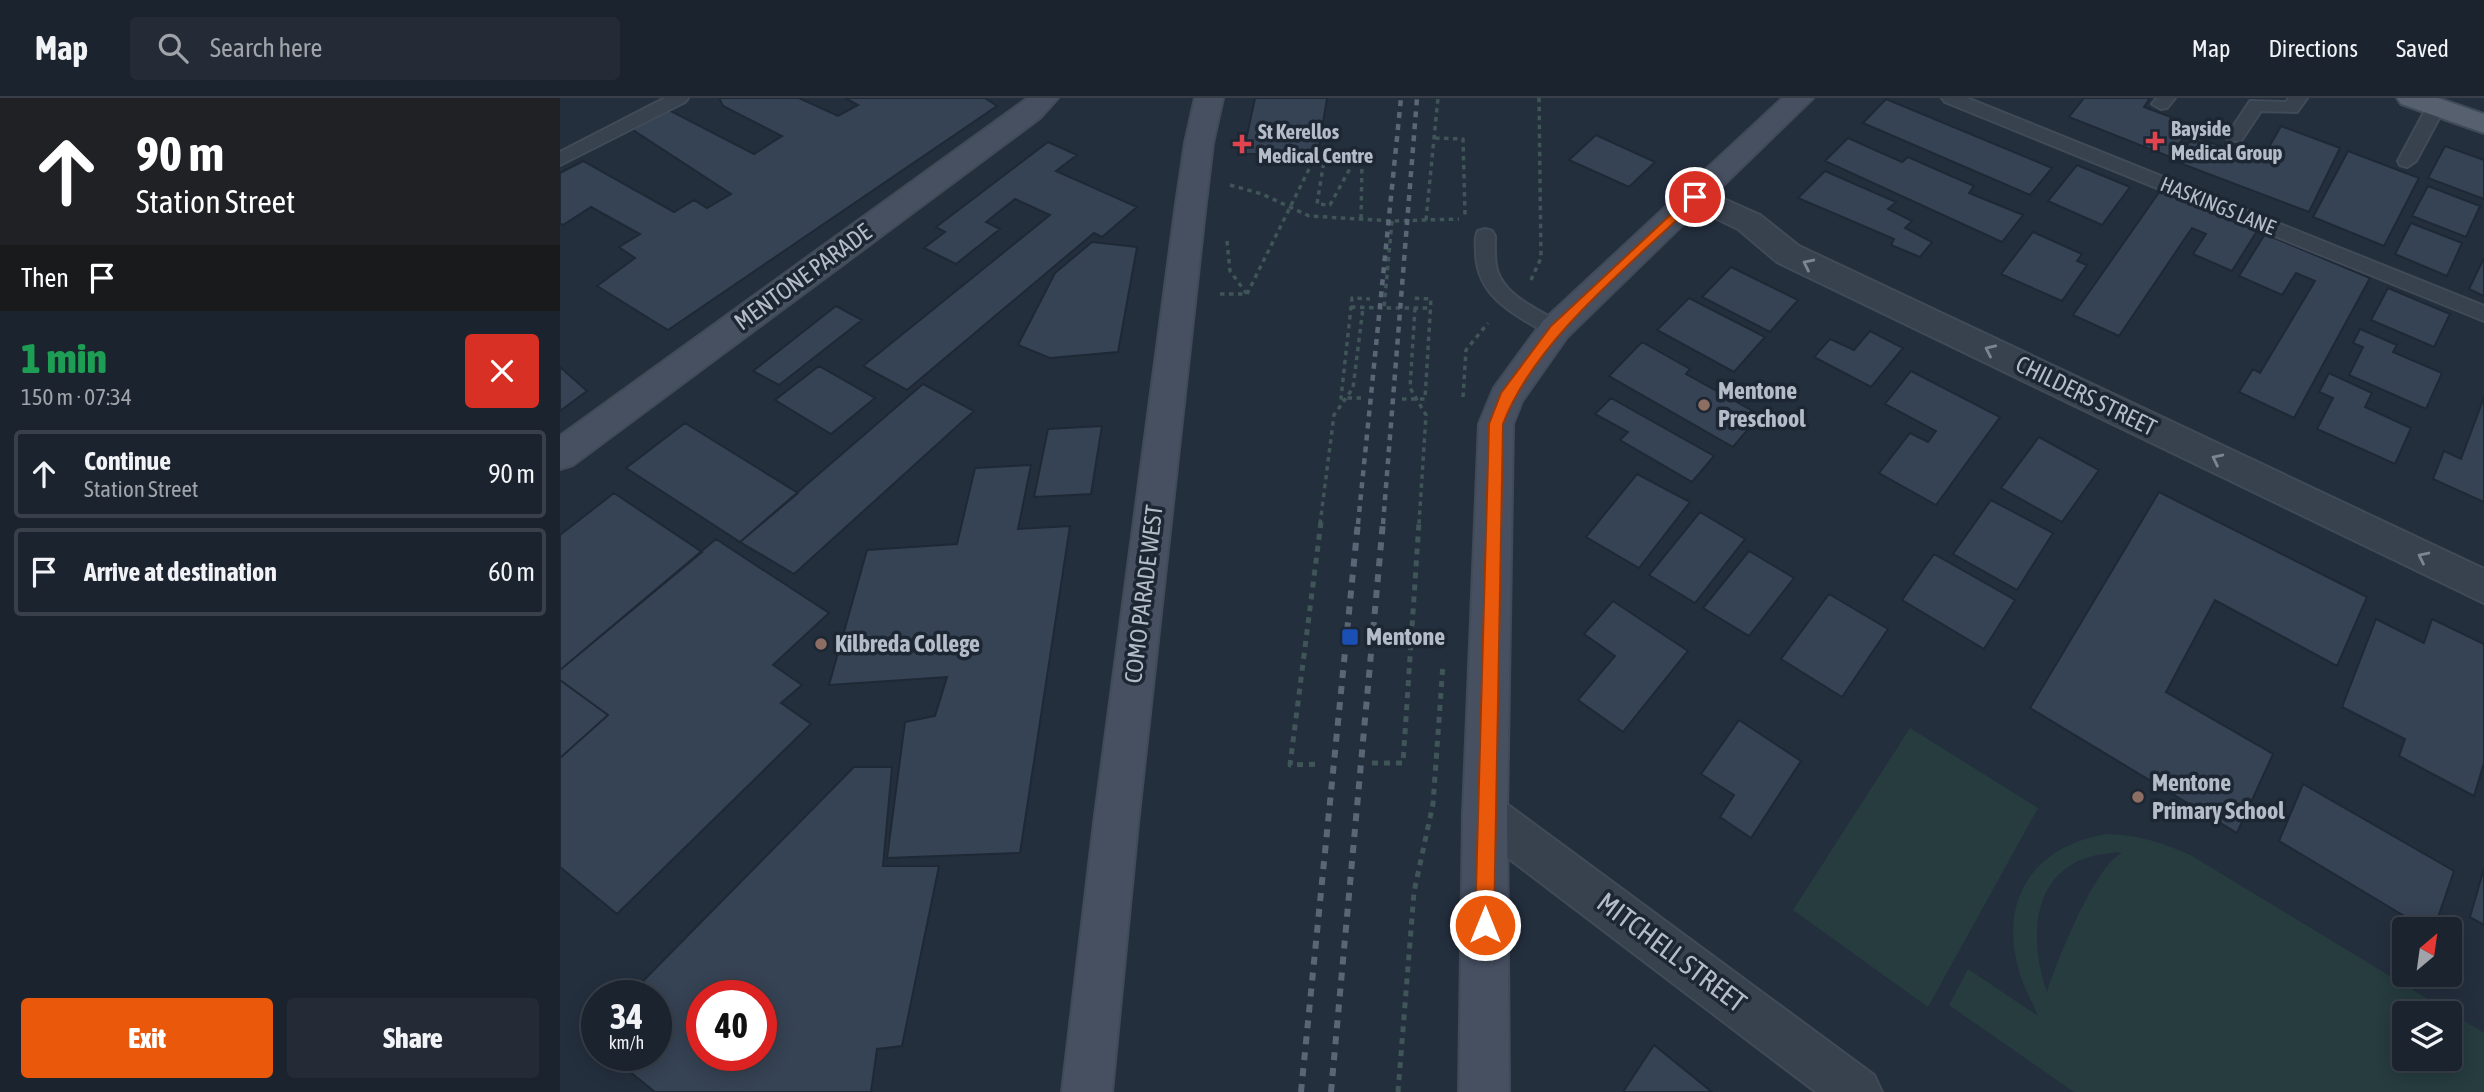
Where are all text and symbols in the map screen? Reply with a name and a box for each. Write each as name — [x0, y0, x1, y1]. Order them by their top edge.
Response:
search box — [130, 17, 620, 80]
text: Map — [35, 29, 88, 67]
icon: search — [154, 29, 192, 67]
text: Search here — [210, 33, 322, 63]
text: Map — [2192, 35, 2230, 62]
text: Directions — [2268, 35, 2358, 62]
text: Saved — [2396, 35, 2449, 62]
place label: Bayside Medical Group — [2171, 116, 2283, 164]
place label: St Kerellos Medical Centre — [1258, 119, 1373, 167]
text: 90 m — [136, 125, 224, 181]
icon: ahead — [21, 126, 112, 217]
marker: Bayside Medical Group — [2145, 131, 2165, 151]
marker: St Kerellos Medical Centre — [1232, 134, 1252, 154]
pin — [1665, 167, 1725, 227]
street label: HASKINGS LANE — [2157, 171, 2279, 239]
icon: arrive — [1676, 178, 1714, 216]
text: Station Street — [136, 183, 295, 220]
street label: MENTONE PARADE — [729, 218, 876, 335]
one-way arrow — [1803, 258, 1815, 272]
icon: arrive — [83, 259, 121, 297]
text: Then — [21, 263, 69, 293]
text: 1 min — [21, 334, 107, 382]
button: close — [465, 334, 539, 408]
one-way arrow — [1985, 345, 1997, 359]
street label: CHILDERS STREET — [2012, 350, 2161, 441]
place label: Mentone Preschool — [1718, 377, 1806, 432]
text: 150 m · 07:34 — [21, 384, 132, 410]
marker: Mentone Preschool — [1696, 397, 1712, 413]
text: Continue — [84, 446, 171, 476]
one-way arrow — [2212, 453, 2224, 467]
icon: ahead — [25, 455, 63, 493]
text: 90 m — [488, 459, 535, 489]
text: Station Street — [84, 476, 198, 502]
street label: COMO PARADE WEST — [1119, 503, 1168, 685]
one-way arrow — [2417, 551, 2430, 565]
icon: arrive — [25, 553, 63, 591]
text: Arrive at destination — [84, 557, 277, 587]
text: 60 m — [488, 557, 535, 587]
place label: Mentone — [1366, 623, 1445, 650]
marker: Mentone — [1340, 627, 1360, 647]
place label: Kilbreda College — [835, 630, 980, 657]
marker: Kilbreda College — [813, 636, 829, 652]
place label: Mentone Primary School — [2152, 769, 2285, 824]
marker: Mentone Primary School — [2130, 789, 2146, 805]
street label: MITCHELL STREET — [1591, 886, 1753, 1018]
position arrow — [1448, 888, 1522, 962]
north arrow — [2392, 917, 2462, 987]
map controls — [2392, 917, 2462, 1071]
speed limit sign: 40 — [686, 980, 777, 1071]
text: 34 — [610, 996, 643, 1036]
button: Exit — [21, 998, 273, 1078]
button: Share — [287, 998, 539, 1078]
button: layers — [2392, 1001, 2462, 1071]
text: km/h — [609, 1032, 644, 1053]

